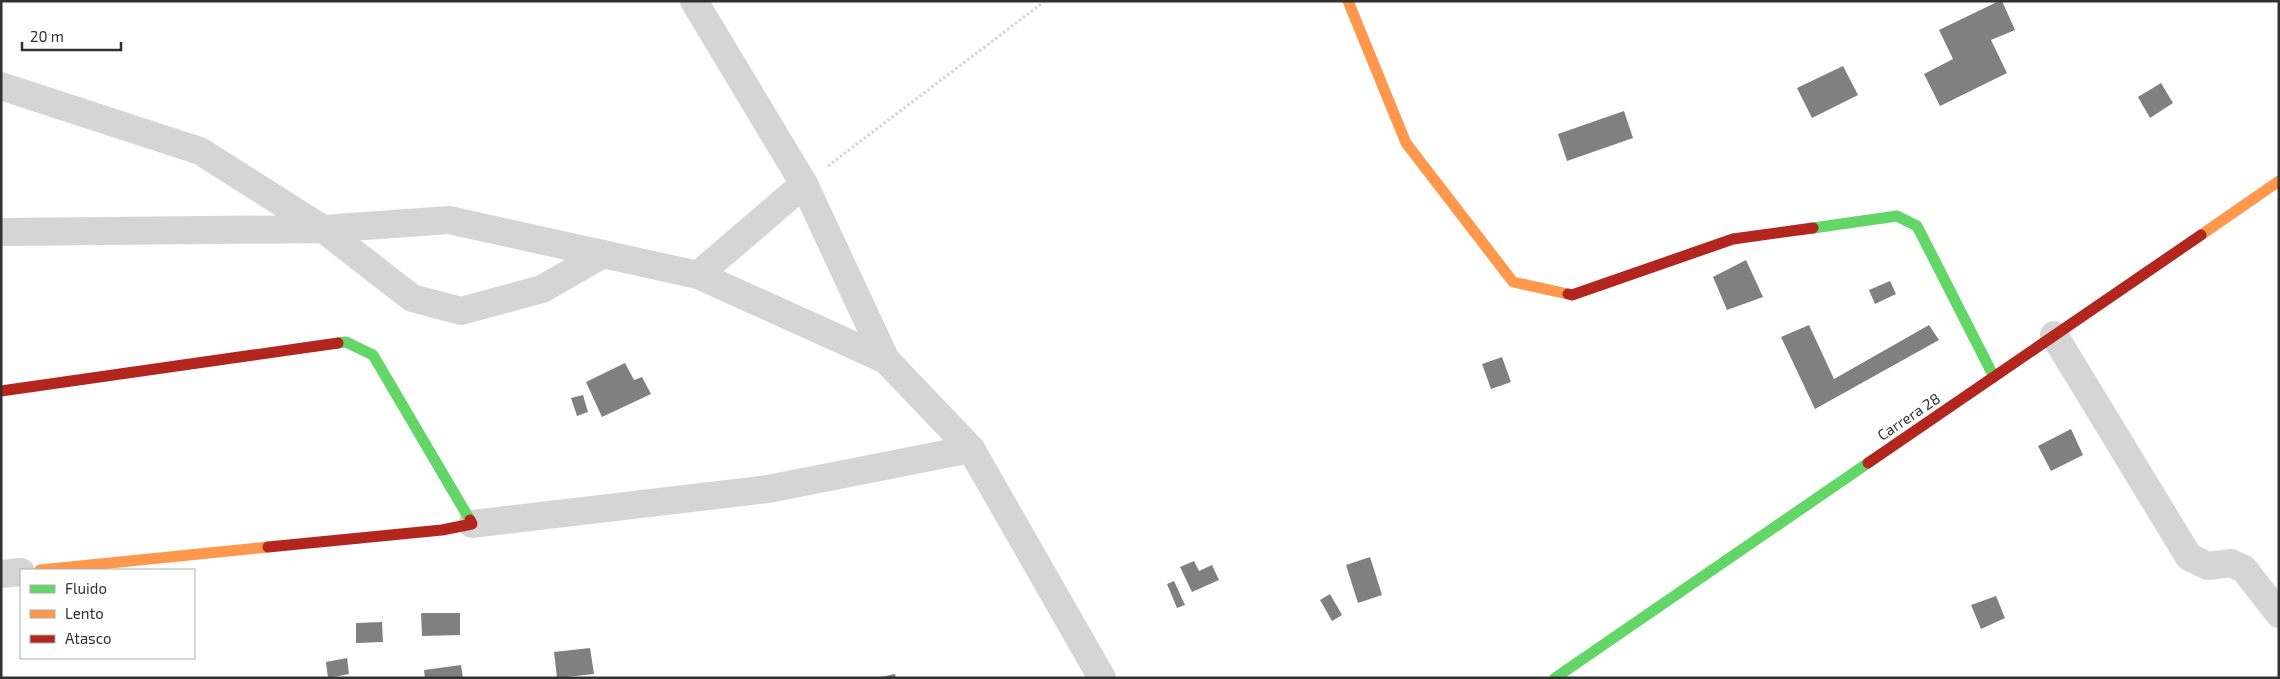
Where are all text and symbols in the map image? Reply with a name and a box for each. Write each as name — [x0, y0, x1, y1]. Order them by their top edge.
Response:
scale bar — [22, 20, 121, 52]
text: 20 m — [30, 27, 64, 45]
street label: Carrera 28 — [1874, 389, 1943, 444]
legend — [20, 569, 195, 659]
text: Fluido — [65, 579, 107, 597]
text: Lento — [65, 604, 104, 622]
text: Atasco — [65, 629, 111, 647]

